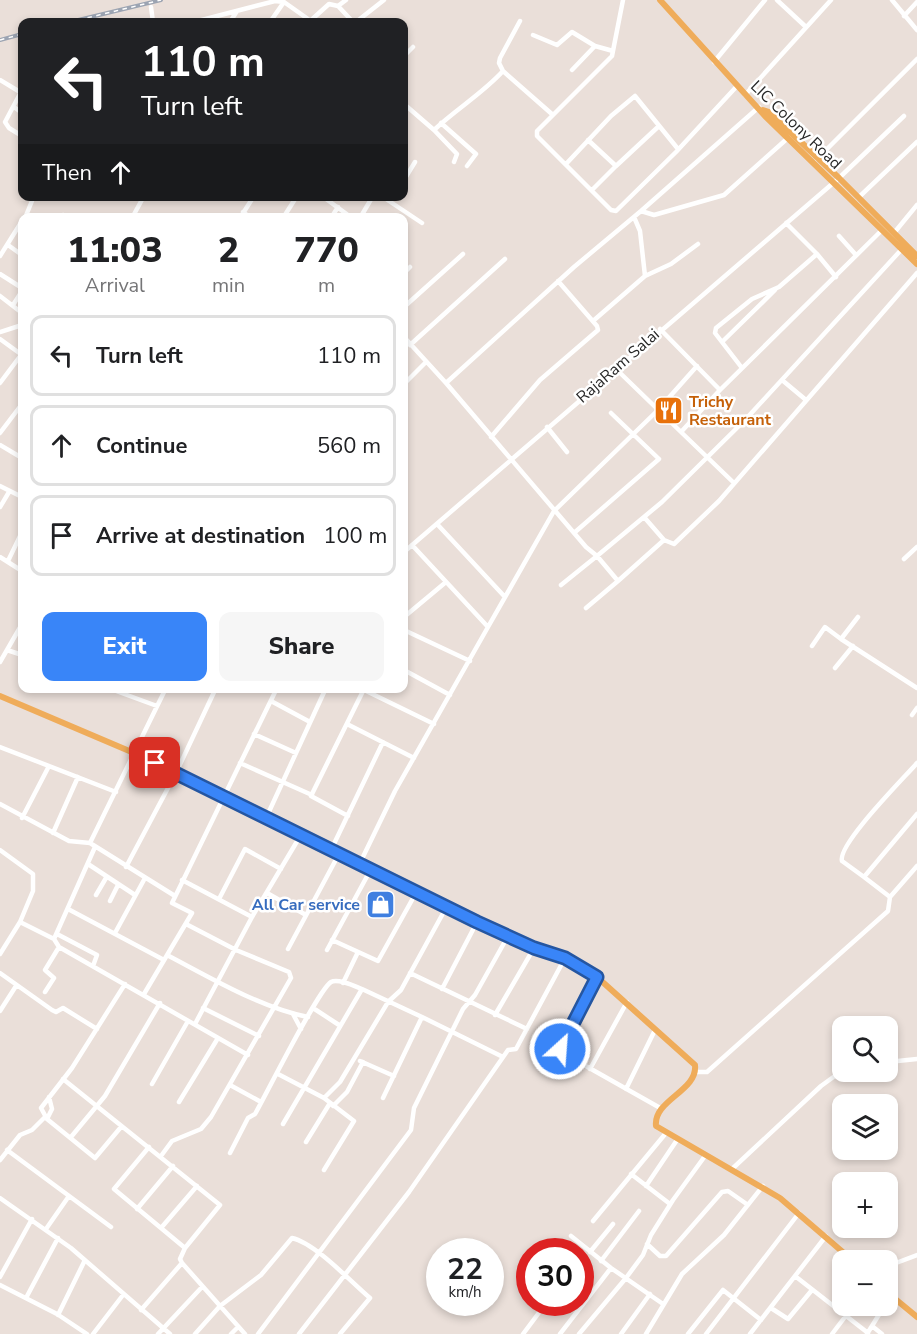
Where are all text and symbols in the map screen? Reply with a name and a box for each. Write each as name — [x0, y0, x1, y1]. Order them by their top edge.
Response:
text: 110 m — [141, 34, 265, 91]
icon: left — [42, 42, 120, 120]
street label: LIC Colony Road — [746, 76, 846, 174]
text: Turn left — [141, 88, 242, 125]
icon: ahead — [104, 156, 137, 189]
text: Then — [42, 158, 92, 188]
text: 11:03 — [67, 226, 163, 275]
text: 2 — [218, 226, 239, 275]
text: 770 — [294, 226, 359, 275]
text: Arrival — [85, 272, 145, 299]
text: min — [212, 272, 245, 299]
text: m — [318, 272, 335, 299]
street label: RajaRam Salai — [572, 324, 664, 408]
icon: left — [45, 339, 78, 372]
text: Turn left — [96, 341, 183, 371]
text: 110 m — [317, 341, 381, 371]
place label: Trichy Restaurant — [689, 391, 772, 431]
restaurant icon: Trichy Restaurant — [652, 395, 684, 427]
icon: ahead — [45, 429, 78, 462]
text: Continue — [96, 431, 187, 461]
text: 560 m — [317, 431, 381, 461]
icon: arrive — [45, 519, 78, 552]
text: Arrive at destination — [96, 521, 305, 551]
text: 100 m — [323, 521, 387, 551]
button: Exit — [42, 612, 207, 681]
button: Share — [219, 612, 384, 681]
pin — [129, 737, 180, 788]
icon: arrive — [138, 746, 171, 779]
shop icon: All Car service — [365, 889, 397, 921]
place label: All Car service — [252, 894, 360, 916]
map controls — [832, 1016, 898, 1316]
button: search — [832, 1016, 898, 1082]
position arrow — [528, 1017, 592, 1081]
button: layers — [832, 1094, 898, 1160]
button: + — [832, 1172, 898, 1238]
speed limit sign: 30 — [516, 1238, 594, 1316]
text: 22 — [447, 1249, 483, 1290]
button: − — [832, 1250, 898, 1316]
text: km/h — [448, 1282, 482, 1302]

